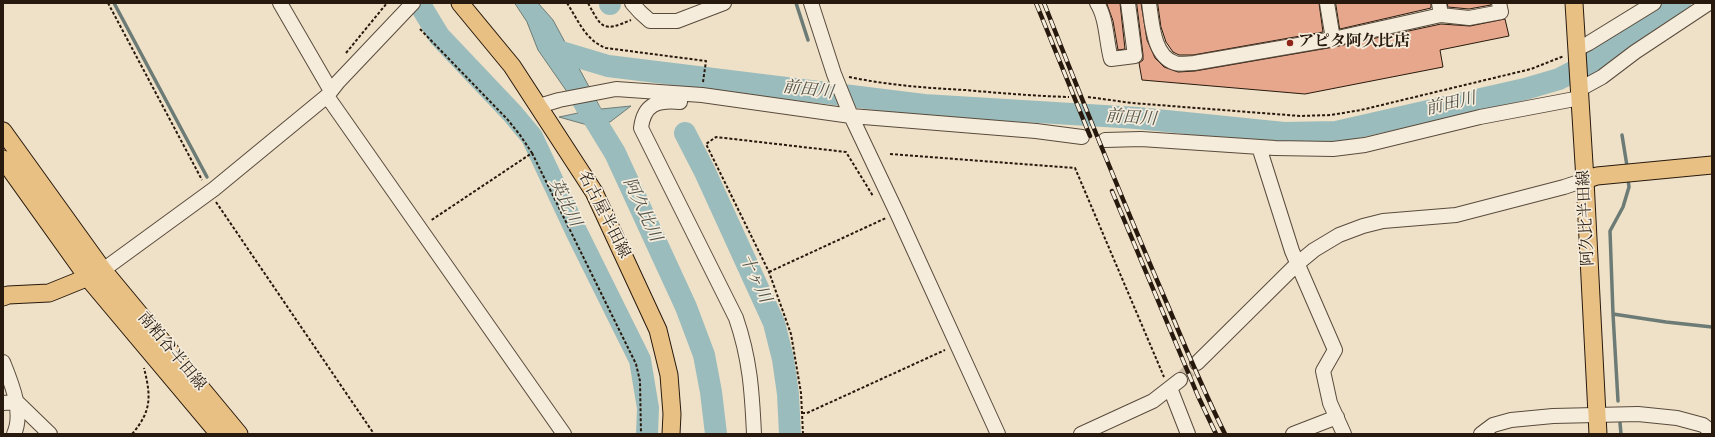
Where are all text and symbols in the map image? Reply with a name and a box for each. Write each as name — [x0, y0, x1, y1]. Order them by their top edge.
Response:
place label: アピタ阿久比店 — [1298, 33, 1410, 53]
marker: アピタ阿久比店 — [1285, 38, 1295, 48]
water label: 前田川 — [781, 78, 835, 104]
water label: 前田川 — [1424, 89, 1478, 121]
water label: 前田川 — [1105, 107, 1157, 131]
street label: 名古屋半田線 — [573, 168, 633, 262]
street label: 阿久比半田線 — [1575, 170, 1599, 266]
water label: 阿久比川 — [617, 175, 665, 245]
water label: 英比川 — [544, 176, 584, 230]
water label: 十ヶ川 — [734, 252, 774, 306]
street label: 南粕谷半田線 — [133, 309, 209, 395]

